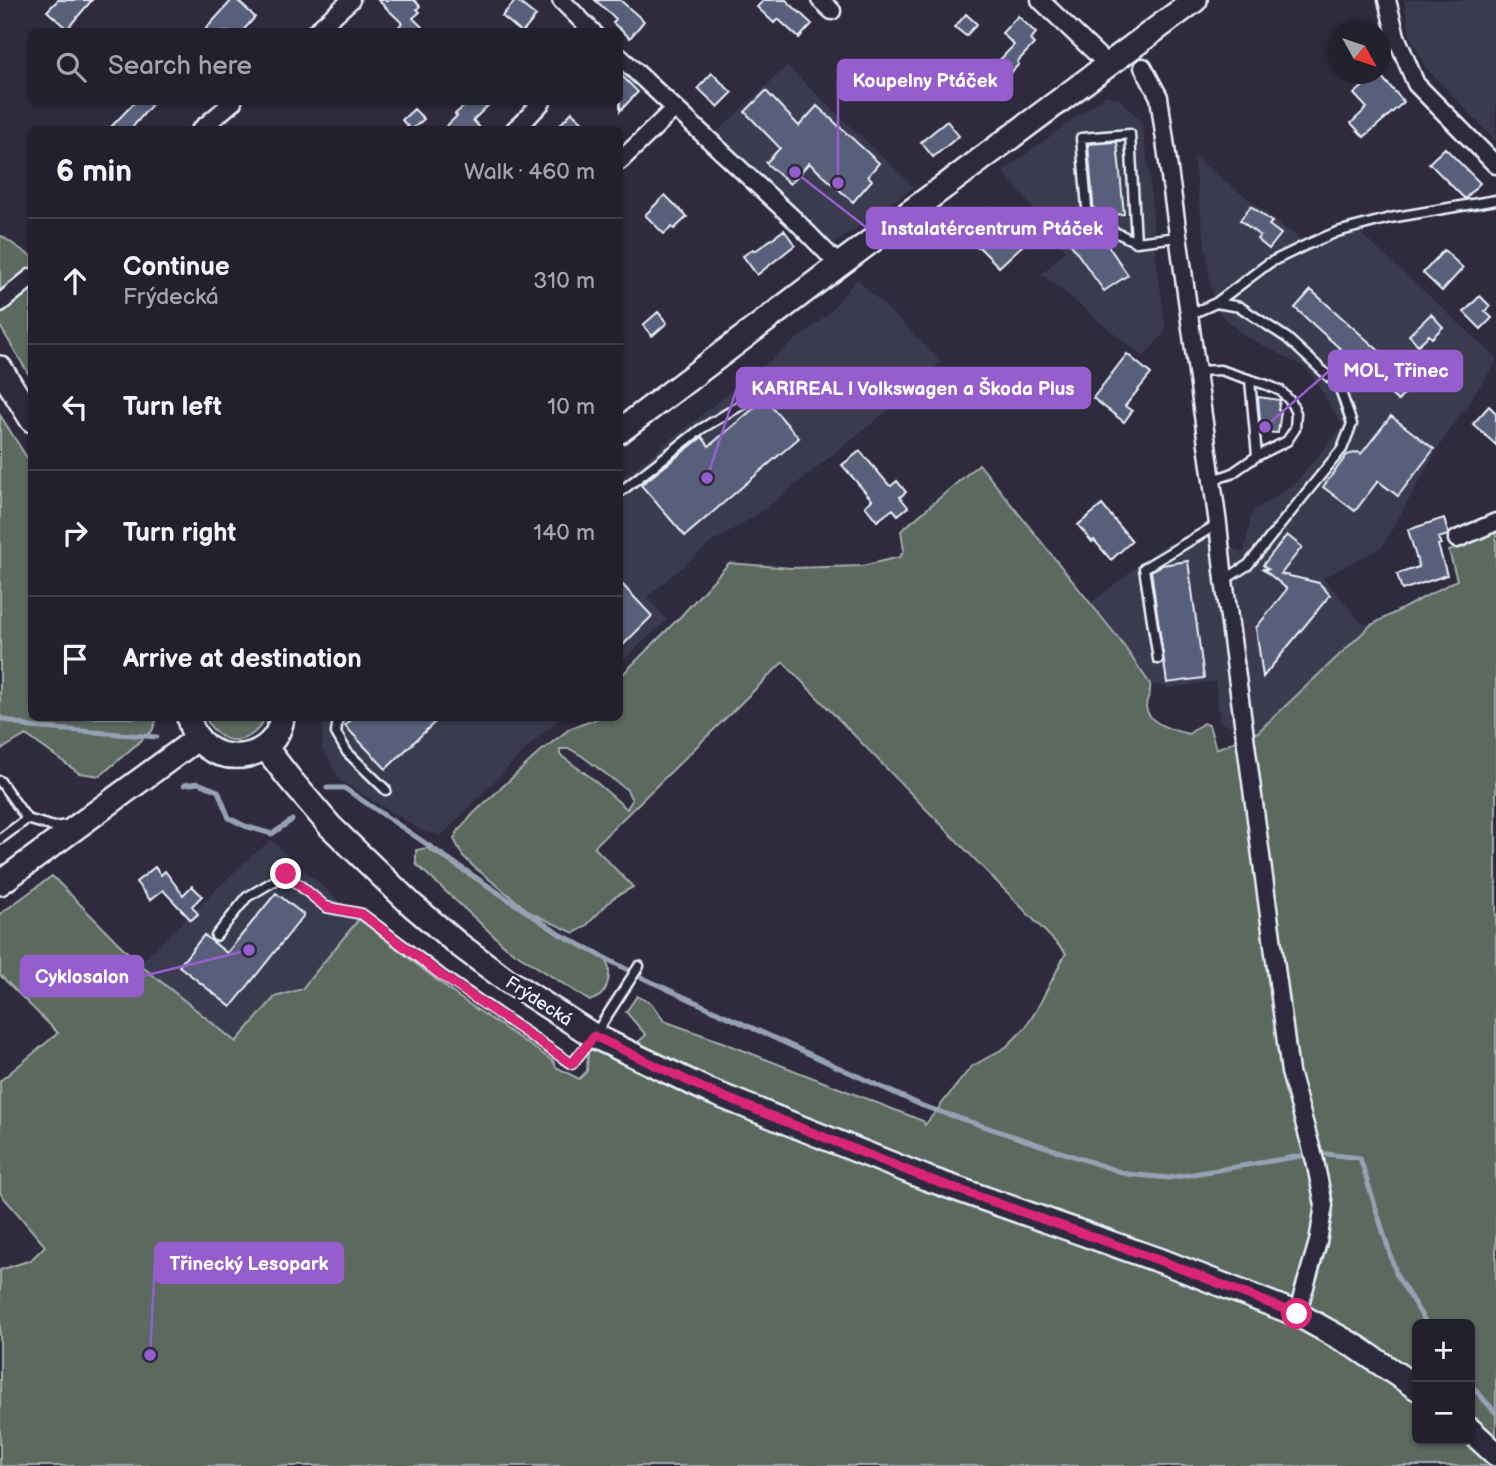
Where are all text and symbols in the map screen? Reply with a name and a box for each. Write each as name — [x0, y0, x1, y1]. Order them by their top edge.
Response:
north arrow — [1328, 21, 1391, 84]
search box — [28, 28, 623, 105]
icon: search — [52, 48, 90, 86]
text: Search here — [108, 51, 252, 82]
callout: Koupelny Ptáček — [838, 60, 1012, 100]
text: Koupelny Ptáček — [852, 70, 998, 93]
text: 6 min — [56, 154, 132, 190]
text: Walk · 460 m — [464, 158, 595, 186]
callout: Instalatércentrum Ptáček — [867, 208, 1117, 248]
text: Instalatércentrum Ptáček — [881, 218, 1103, 241]
text: Continue — [123, 252, 230, 283]
icon: ahead — [56, 262, 94, 300]
text: 310 m — [533, 267, 595, 295]
text: Frýdecká — [123, 283, 219, 311]
callout: MOL, Třinec — [1329, 351, 1462, 391]
text: MOL, Třinec — [1343, 360, 1449, 383]
callout: KARIREAL | Volkswagen a Škoda Plus — [737, 368, 1090, 408]
text: KARIREAL | Volkswagen a Škoda Plus — [751, 377, 1075, 401]
icon: left — [56, 388, 94, 426]
text: Turn left — [123, 392, 222, 423]
text: 10 m — [547, 393, 595, 421]
icon: right — [56, 514, 94, 552]
text: Turn right — [123, 518, 236, 549]
text: 140 m — [533, 519, 595, 547]
icon: arrive — [56, 640, 94, 678]
text: Arrive at destination — [123, 644, 362, 675]
route end — [270, 858, 301, 889]
callout: Cyklosalon — [21, 956, 143, 996]
text: Cyklosalon — [35, 966, 129, 989]
street label: Frýdecká — [502, 972, 576, 1031]
callout: Třinecký Lesopark — [155, 1243, 343, 1283]
text: Třinecký Lesopark — [169, 1253, 329, 1276]
route start — [1281, 1298, 1312, 1329]
map controls — [1412, 1319, 1475, 1445]
button: + — [1412, 1319, 1475, 1382]
button: − — [1412, 1382, 1475, 1445]

